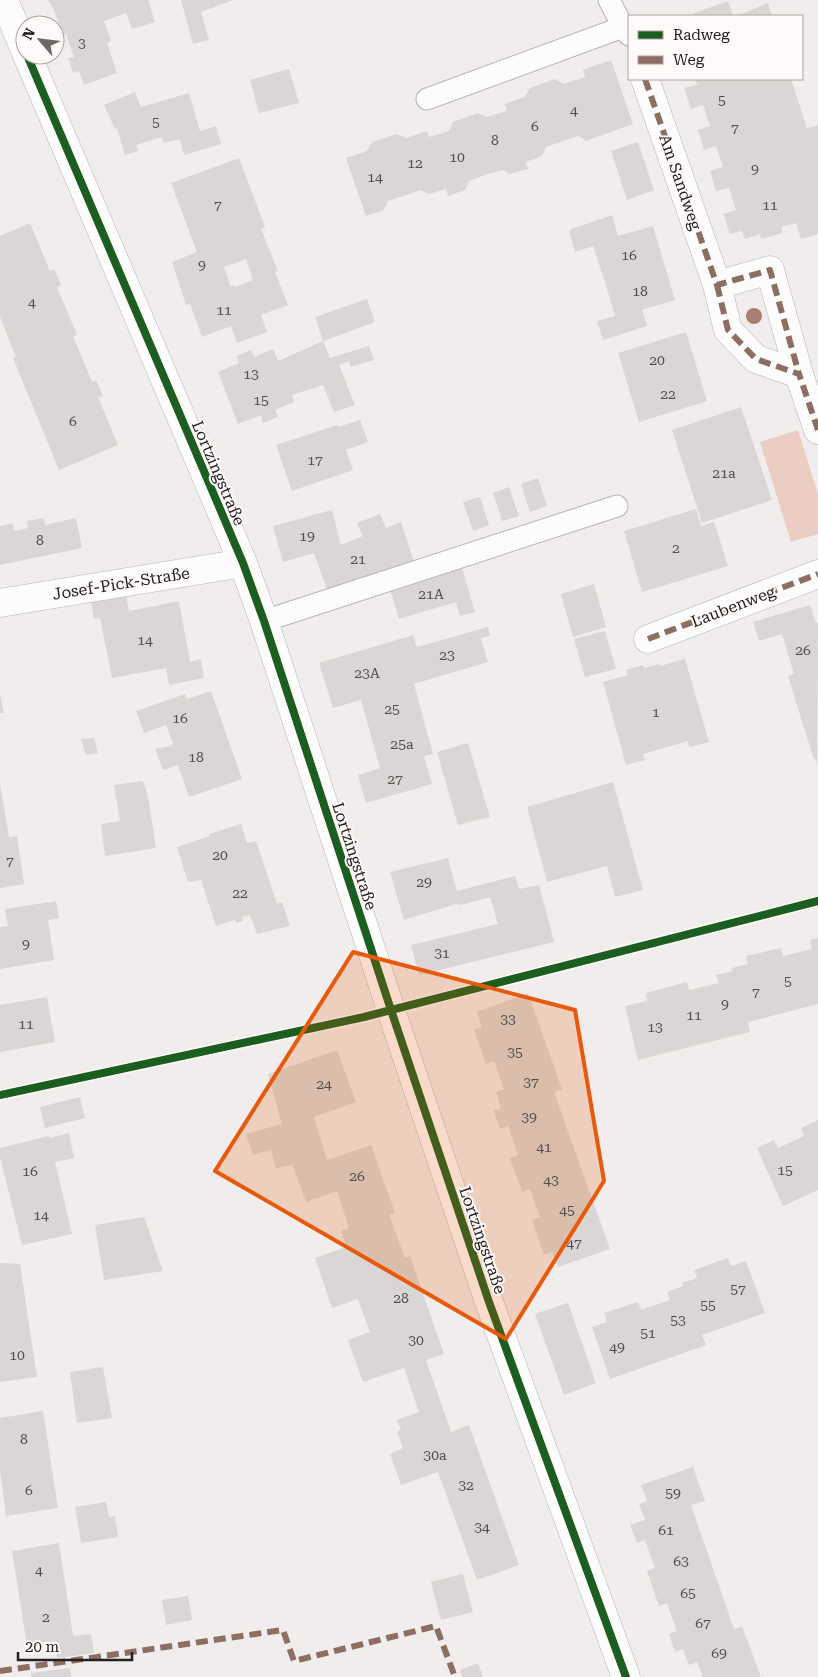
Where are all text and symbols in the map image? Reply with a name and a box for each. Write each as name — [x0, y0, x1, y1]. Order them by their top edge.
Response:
north arrow — [15, 15, 65, 65]
legend — [628, 15, 803, 80]
text: N — [19, 25, 38, 42]
text: Radweg — [673, 26, 730, 44]
house number: 3 — [78, 35, 86, 51]
text: Weg — [673, 51, 705, 69]
house number: 5 — [718, 92, 726, 108]
house number: 4 — [570, 102, 578, 118]
house number: 5 — [152, 114, 160, 130]
house number: 6 — [531, 118, 539, 134]
house number: 7 — [731, 120, 739, 136]
house number: 8 — [491, 132, 499, 148]
street label: Am Sandweg — [655, 132, 706, 233]
house number: 10 — [449, 149, 465, 165]
house number: 12 — [407, 155, 423, 171]
house number: 9 — [751, 161, 759, 177]
house number: 14 — [367, 169, 383, 185]
house number: 7 — [214, 197, 222, 213]
house number: 11 — [762, 197, 778, 213]
house number: 16 — [621, 247, 637, 263]
house number: 9 — [198, 257, 206, 273]
house number: 18 — [632, 283, 648, 299]
house number: 4 — [28, 294, 36, 310]
house number: 11 — [216, 302, 232, 318]
house number: 20 — [649, 352, 665, 368]
house number: 13 — [243, 366, 259, 382]
house number: 22 — [660, 386, 676, 402]
house number: 15 — [253, 392, 269, 408]
house number: 6 — [69, 413, 77, 429]
street label: Lortzingstraße — [188, 418, 249, 529]
house number: 17 — [307, 452, 323, 468]
house number: 21a — [712, 465, 736, 481]
house number: 19 — [299, 528, 315, 544]
house number: 8 — [36, 532, 44, 548]
house number: 2 — [672, 540, 680, 556]
house number: 21 — [350, 551, 366, 567]
street label: Josef-Pick-Straße — [51, 563, 191, 604]
street label: Laubenweg — [688, 581, 779, 631]
house number: 21A — [418, 586, 444, 602]
house number: 14 — [137, 632, 153, 648]
house number: 26 — [795, 642, 811, 658]
house number: 23 — [439, 647, 455, 663]
house number: 23A — [354, 665, 380, 681]
house number: 25 — [384, 701, 400, 717]
house number: 1 — [652, 704, 660, 720]
house number: 16 — [172, 710, 188, 726]
house number: 25a — [390, 736, 414, 752]
house number: 18 — [188, 749, 204, 765]
house number: 27 — [387, 771, 403, 787]
street label: Lortzingstraße — [328, 800, 381, 913]
house number: 20 — [212, 847, 228, 863]
house number: 7 — [6, 853, 14, 869]
house number: 29 — [416, 874, 432, 890]
house number: 22 — [232, 885, 248, 901]
house number: 9 — [22, 936, 30, 952]
house number: 31 — [434, 945, 450, 961]
house number: 5 — [784, 973, 792, 989]
house number: 7 — [752, 984, 760, 1000]
house number: 9 — [721, 996, 729, 1012]
house number: 11 — [686, 1007, 702, 1023]
house number: 33 — [500, 1011, 516, 1027]
house number: 11 — [18, 1016, 34, 1032]
house number: 13 — [647, 1019, 663, 1035]
house number: 35 — [507, 1044, 523, 1060]
house number: 37 — [523, 1074, 539, 1090]
house number: 24 — [316, 1076, 332, 1092]
house number: 39 — [521, 1109, 537, 1125]
house number: 41 — [536, 1139, 552, 1155]
house number: 15 — [777, 1162, 793, 1178]
house number: 16 — [22, 1163, 38, 1179]
house number: 26 — [349, 1168, 365, 1184]
house number: 43 — [543, 1172, 559, 1188]
street label: Lortzingstraße — [455, 1184, 510, 1296]
house number: 45 — [559, 1202, 575, 1218]
house number: 14 — [33, 1207, 49, 1223]
house number: 47 — [566, 1235, 582, 1251]
house number: 57 — [730, 1281, 746, 1297]
house number: 28 — [393, 1290, 409, 1306]
house number: 55 — [700, 1297, 716, 1313]
house number: 53 — [670, 1312, 686, 1328]
house number: 51 — [640, 1325, 656, 1341]
house number: 30 — [408, 1332, 424, 1348]
house number: 49 — [609, 1339, 625, 1355]
house number: 10 — [9, 1347, 25, 1363]
house number: 8 — [20, 1431, 28, 1447]
house number: 30a — [423, 1447, 447, 1463]
house number: 32 — [458, 1477, 474, 1493]
house number: 6 — [25, 1482, 33, 1498]
house number: 59 — [665, 1485, 681, 1501]
house number: 34 — [474, 1519, 490, 1535]
house number: 61 — [658, 1522, 674, 1538]
house number: 63 — [673, 1553, 689, 1569]
house number: 4 — [35, 1562, 43, 1578]
house number: 65 — [680, 1585, 696, 1601]
house number: 2 — [42, 1609, 50, 1625]
house number: 67 — [695, 1615, 711, 1631]
scale bar — [18, 1630, 131, 1662]
text: 20 m — [25, 1638, 60, 1656]
house number: 69 — [711, 1645, 727, 1661]

